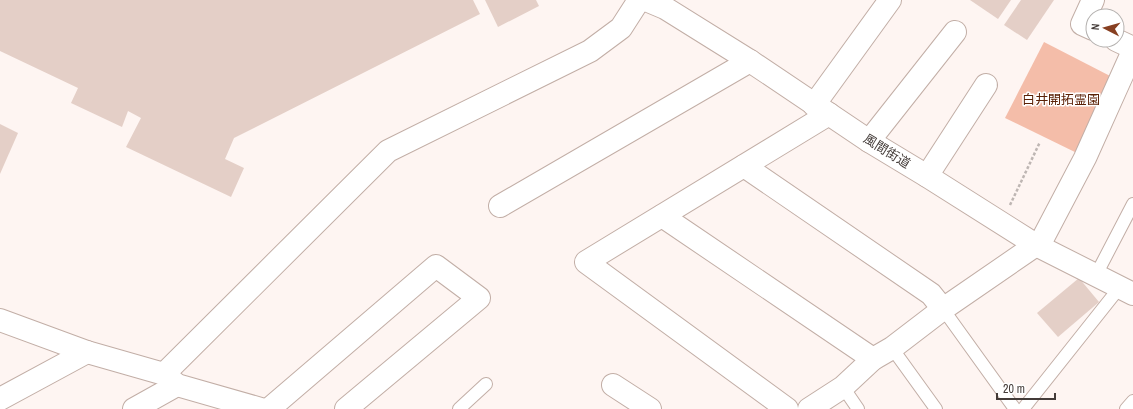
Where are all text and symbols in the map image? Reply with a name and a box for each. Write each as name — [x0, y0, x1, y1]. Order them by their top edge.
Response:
north arrow — [1085, 8, 1125, 48]
text: N — [1088, 23, 1102, 31]
park label: 白井開拓霊園 — [1022, 91, 1100, 108]
street label: 風間街道 — [860, 130, 914, 172]
scale bar — [997, 375, 1055, 401]
text: 20 m — [1003, 381, 1025, 397]

